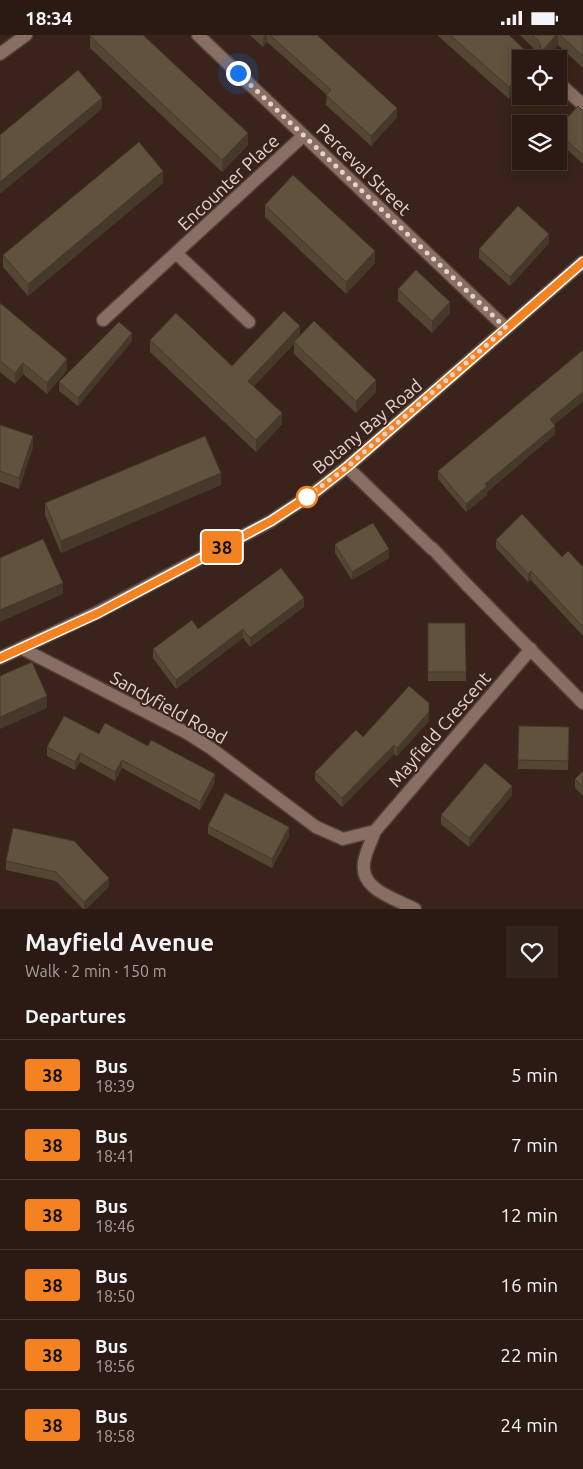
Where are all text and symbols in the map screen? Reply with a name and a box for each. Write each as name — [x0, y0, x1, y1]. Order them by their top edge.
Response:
text: 18:34 — [25, 7, 73, 29]
map controls — [512, 50, 567, 170]
button: locate — [512, 50, 567, 105]
your location — [226, 61, 251, 86]
button: layers — [512, 115, 567, 170]
street label: Perceval Street — [313, 119, 415, 219]
street label: Encounter Place — [173, 130, 283, 234]
street label: Botany Bay Road — [308, 375, 426, 477]
unlabelled marker — [296, 486, 318, 508]
line badge: 38 — [200, 531, 244, 563]
text: 38 — [212, 537, 232, 557]
street label: Sandyfield Road — [107, 667, 231, 747]
street label: Mayfield Crescent — [384, 668, 494, 790]
button: heart — [506, 926, 558, 978]
text: Mayfield Avenue — [25, 929, 214, 956]
text: Walk · 2 min · 150 m — [25, 962, 167, 980]
text: Departures — [25, 1005, 126, 1027]
text: Bus — [95, 1055, 128, 1077]
text: 5 min — [511, 1064, 558, 1086]
text: 38 — [42, 1065, 63, 1085]
text: 18:39 — [95, 1077, 135, 1095]
text: Bus — [95, 1125, 128, 1147]
text: 7 min — [511, 1134, 558, 1156]
text: 38 — [42, 1135, 63, 1155]
text: 18:41 — [95, 1147, 135, 1165]
text: Bus — [95, 1195, 128, 1217]
text: 12 min — [500, 1204, 558, 1226]
text: 38 — [42, 1205, 63, 1225]
text: 18:46 — [95, 1217, 135, 1235]
text: Bus — [95, 1265, 128, 1287]
text: 16 min — [500, 1274, 558, 1296]
text: 38 — [42, 1275, 63, 1295]
text: 18:50 — [95, 1287, 135, 1305]
text: Bus — [95, 1335, 128, 1357]
text: 22 min — [500, 1344, 558, 1366]
text: 38 — [42, 1345, 63, 1365]
text: 18:56 — [95, 1357, 135, 1375]
text: Bus — [95, 1405, 128, 1427]
text: 24 min — [500, 1414, 558, 1436]
text: 38 — [42, 1415, 63, 1435]
text: 18:58 — [95, 1427, 135, 1445]

